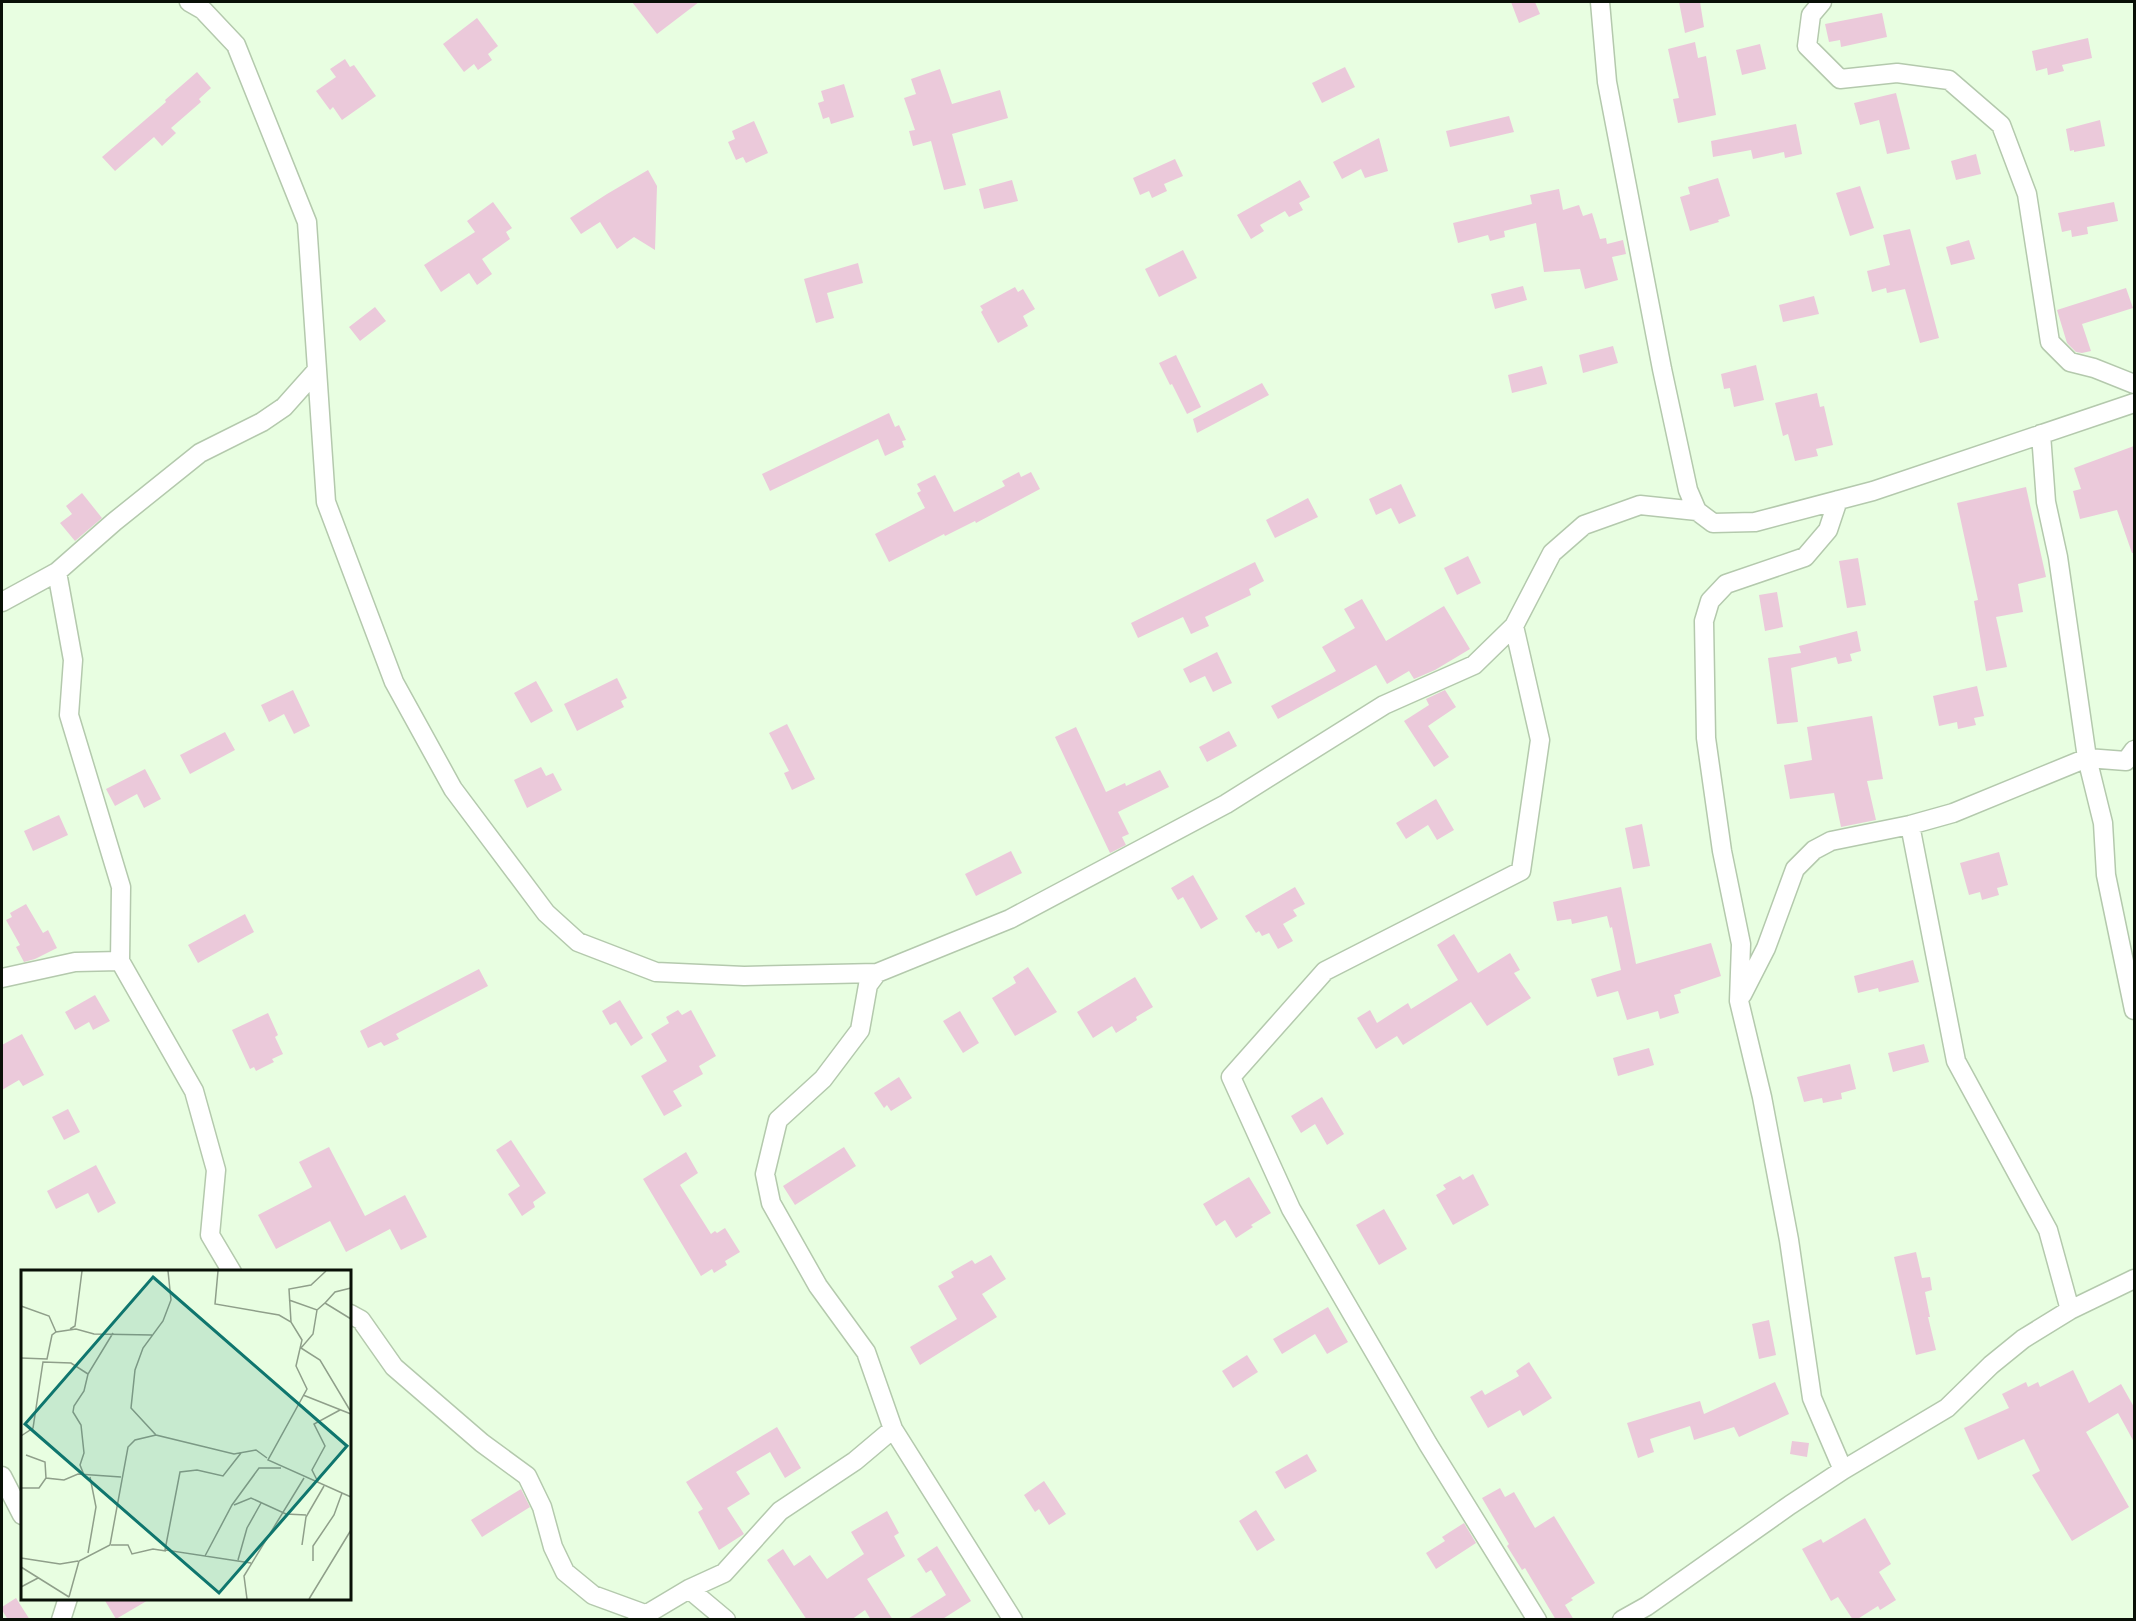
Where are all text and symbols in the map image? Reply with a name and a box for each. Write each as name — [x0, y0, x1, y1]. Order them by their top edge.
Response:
inset map — [21, 1270, 351, 1600]

